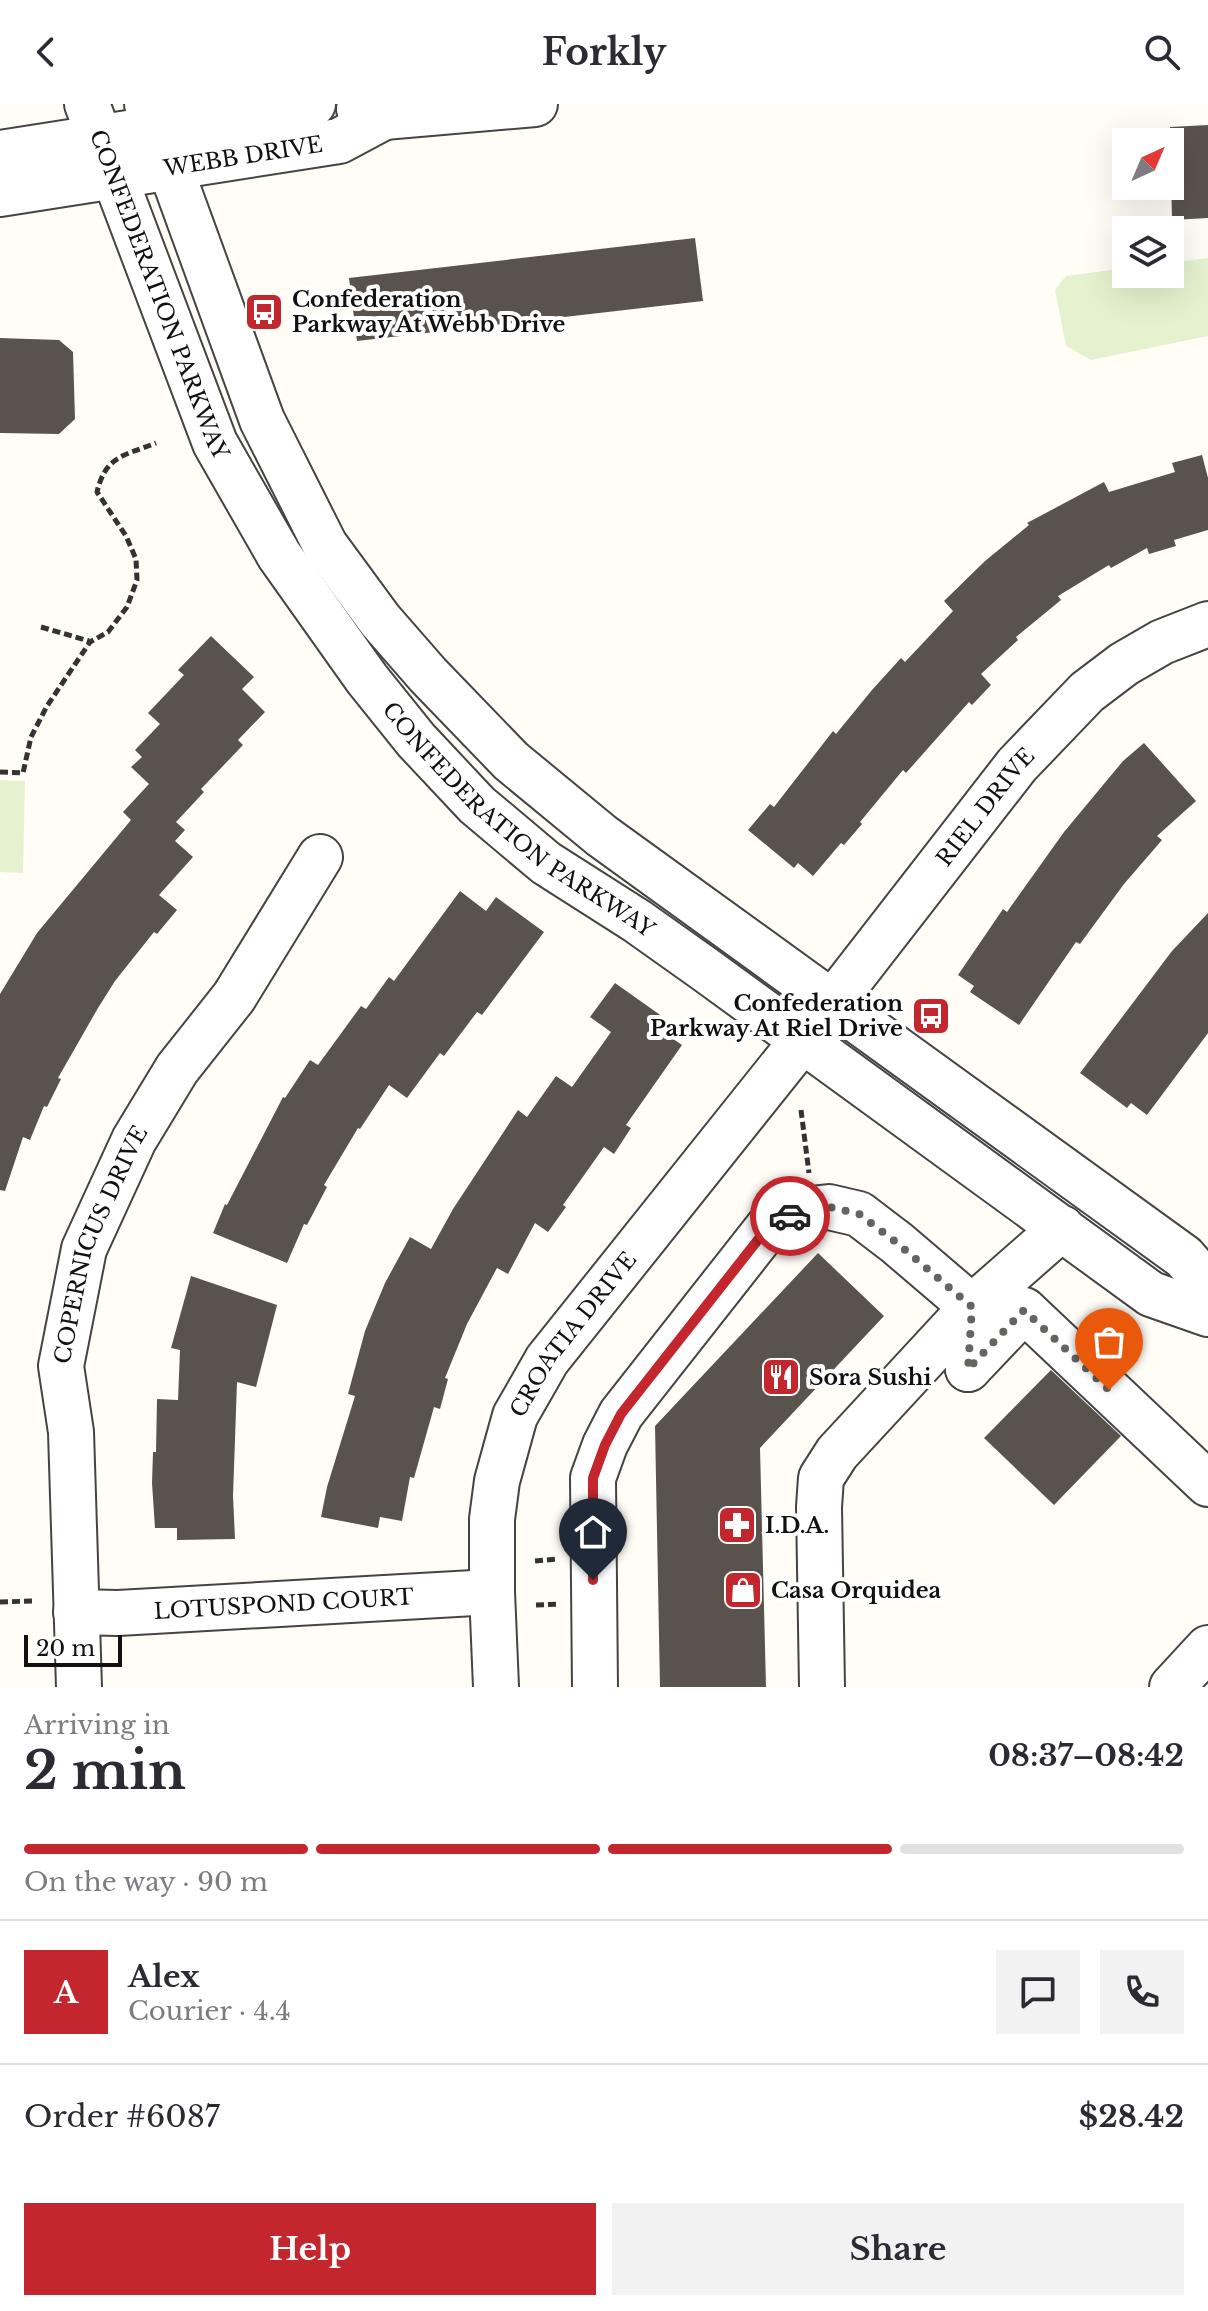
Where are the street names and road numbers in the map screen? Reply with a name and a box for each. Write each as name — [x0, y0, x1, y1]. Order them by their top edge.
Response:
street label: CONFEDERATION PARKWAY — [84, 126, 236, 465]
street label: WEBB DRIVE — [161, 130, 325, 182]
street label: CONFEDERATION PARKWAY — [377, 696, 661, 943]
street label: RIEL DRIVE — [930, 742, 1040, 871]
street label: COPERNICUS DRIVE — [48, 1121, 153, 1366]
street label: CROATIA DRIVE — [504, 1246, 642, 1422]
street label: LOTUSPOND COURT — [153, 1583, 415, 1624]

